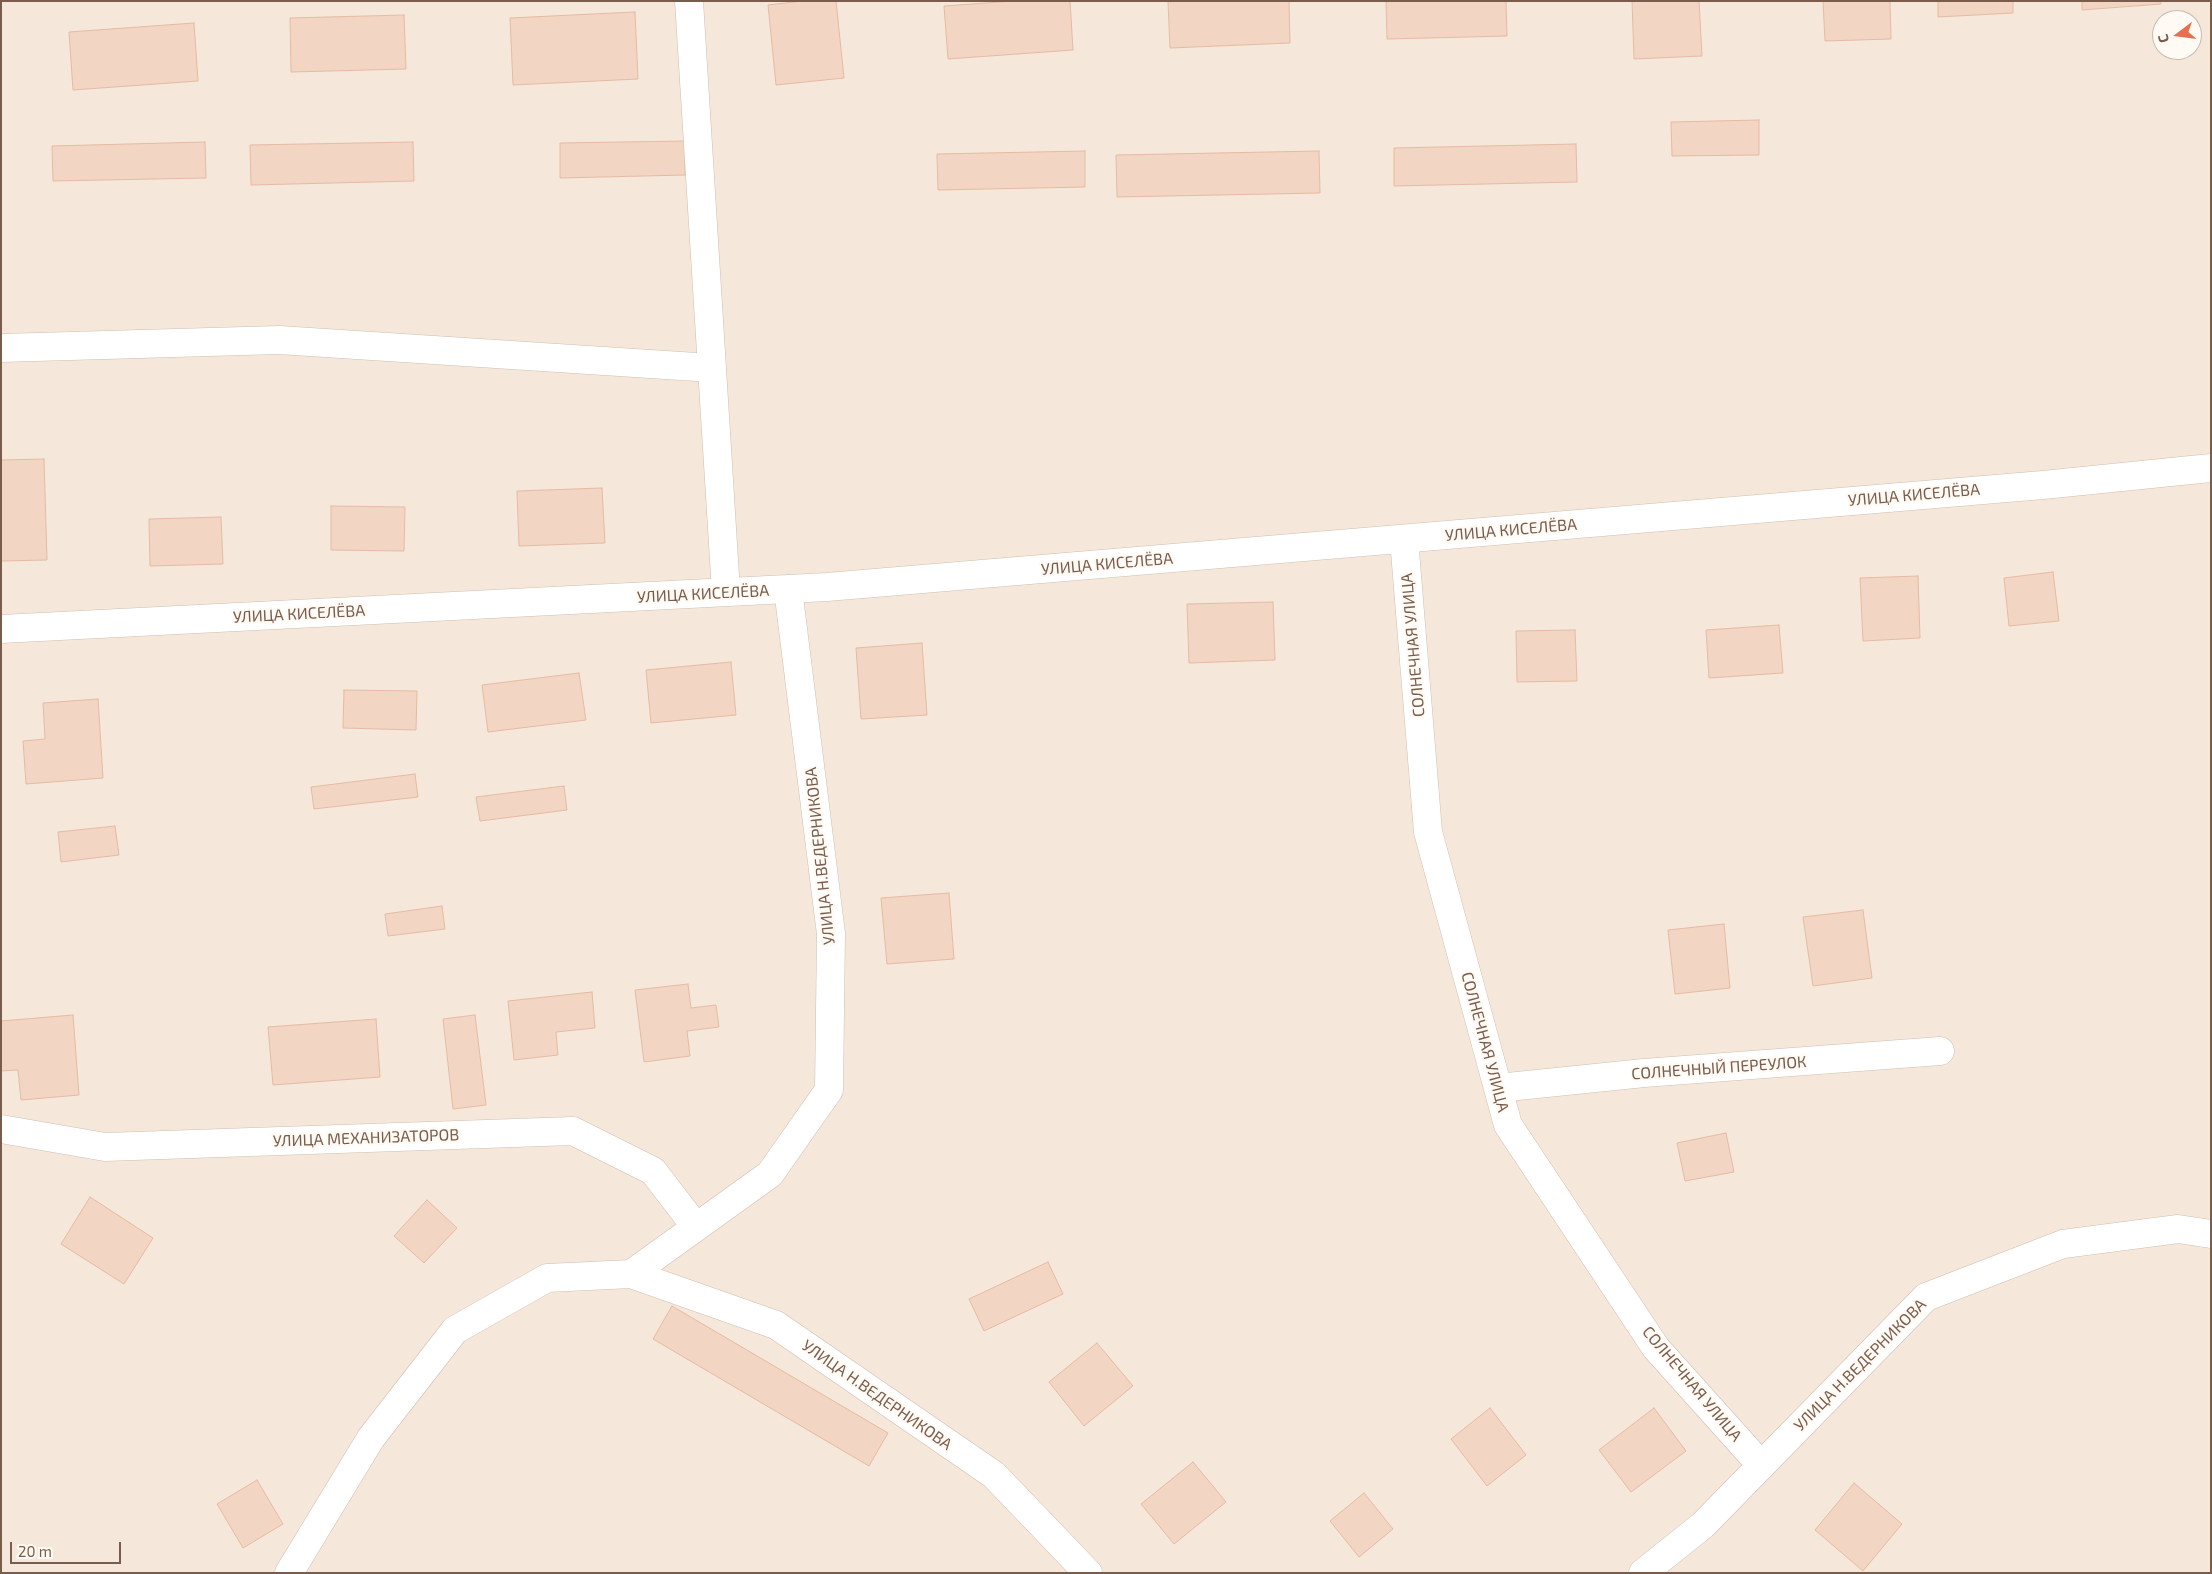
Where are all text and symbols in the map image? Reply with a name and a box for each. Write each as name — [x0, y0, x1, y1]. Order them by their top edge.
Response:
north arrow — [2152, 10, 2202, 60]
text: С — [2154, 33, 2172, 45]
street label: УЛИЦА КИСЕЛЁВА — [1847, 480, 1981, 510]
street label: УЛИЦА КИСЕЛЁВА — [1444, 515, 1578, 545]
street label: УЛИЦА КИСЕЛЁВА — [1040, 549, 1174, 579]
street label: СОЛНЕЧНАЯ УЛИЦА — [1397, 572, 1429, 718]
street label: УЛИЦА КИСЕЛЁВА — [636, 581, 770, 607]
street label: УЛИЦА КИСЕЛЁВА — [232, 601, 366, 627]
street label: УЛИЦА Н.ВЕДЕРНИКОВА — [801, 766, 839, 946]
street label: СОЛНЕЧНАЯ УЛИЦА — [1457, 970, 1513, 1114]
street label: СОЛНЕЧНЫЙ ПЕРЕУЛОК — [1631, 1052, 1807, 1084]
street label: УЛИЦА МЕХАНИЗАТОРОВ — [272, 1125, 460, 1151]
street label: УЛИЦА Н.ВЕДЕРНИКОВА — [1790, 1295, 1930, 1435]
street label: СОЛНЕЧНАЯ УЛИЦА — [1638, 1323, 1746, 1445]
street label: УЛИЦА Н.ВЕДЕРНИКОВА — [798, 1336, 956, 1454]
scale bar — [12, 1532, 124, 1564]
text: 20 m — [18, 1542, 52, 1560]

